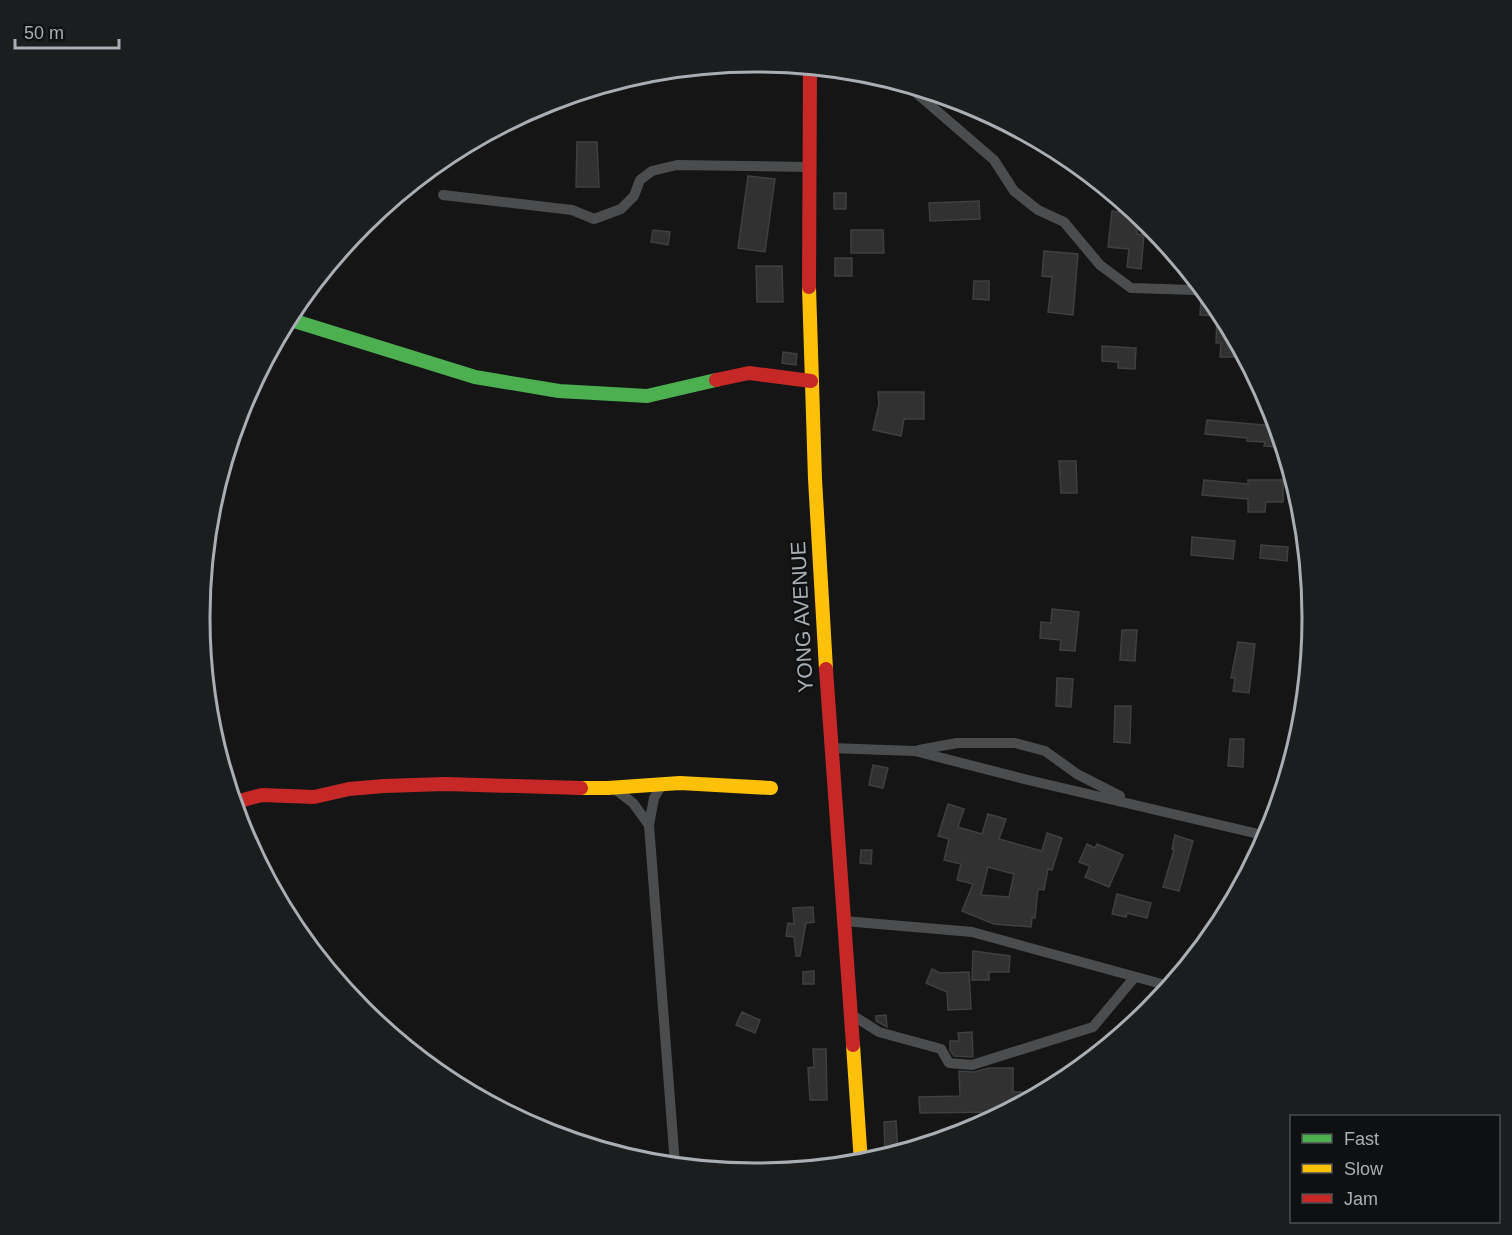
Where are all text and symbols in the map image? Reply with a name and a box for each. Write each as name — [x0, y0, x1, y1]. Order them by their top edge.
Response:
scale bar — [15, 12, 118, 50]
text: 50 m — [24, 23, 64, 43]
street label: YONG AVENUE — [786, 541, 817, 693]
legend — [1290, 1115, 1500, 1223]
text: Fast — [1344, 1129, 1379, 1149]
text: Slow — [1344, 1159, 1384, 1179]
text: Jam — [1344, 1189, 1378, 1209]

